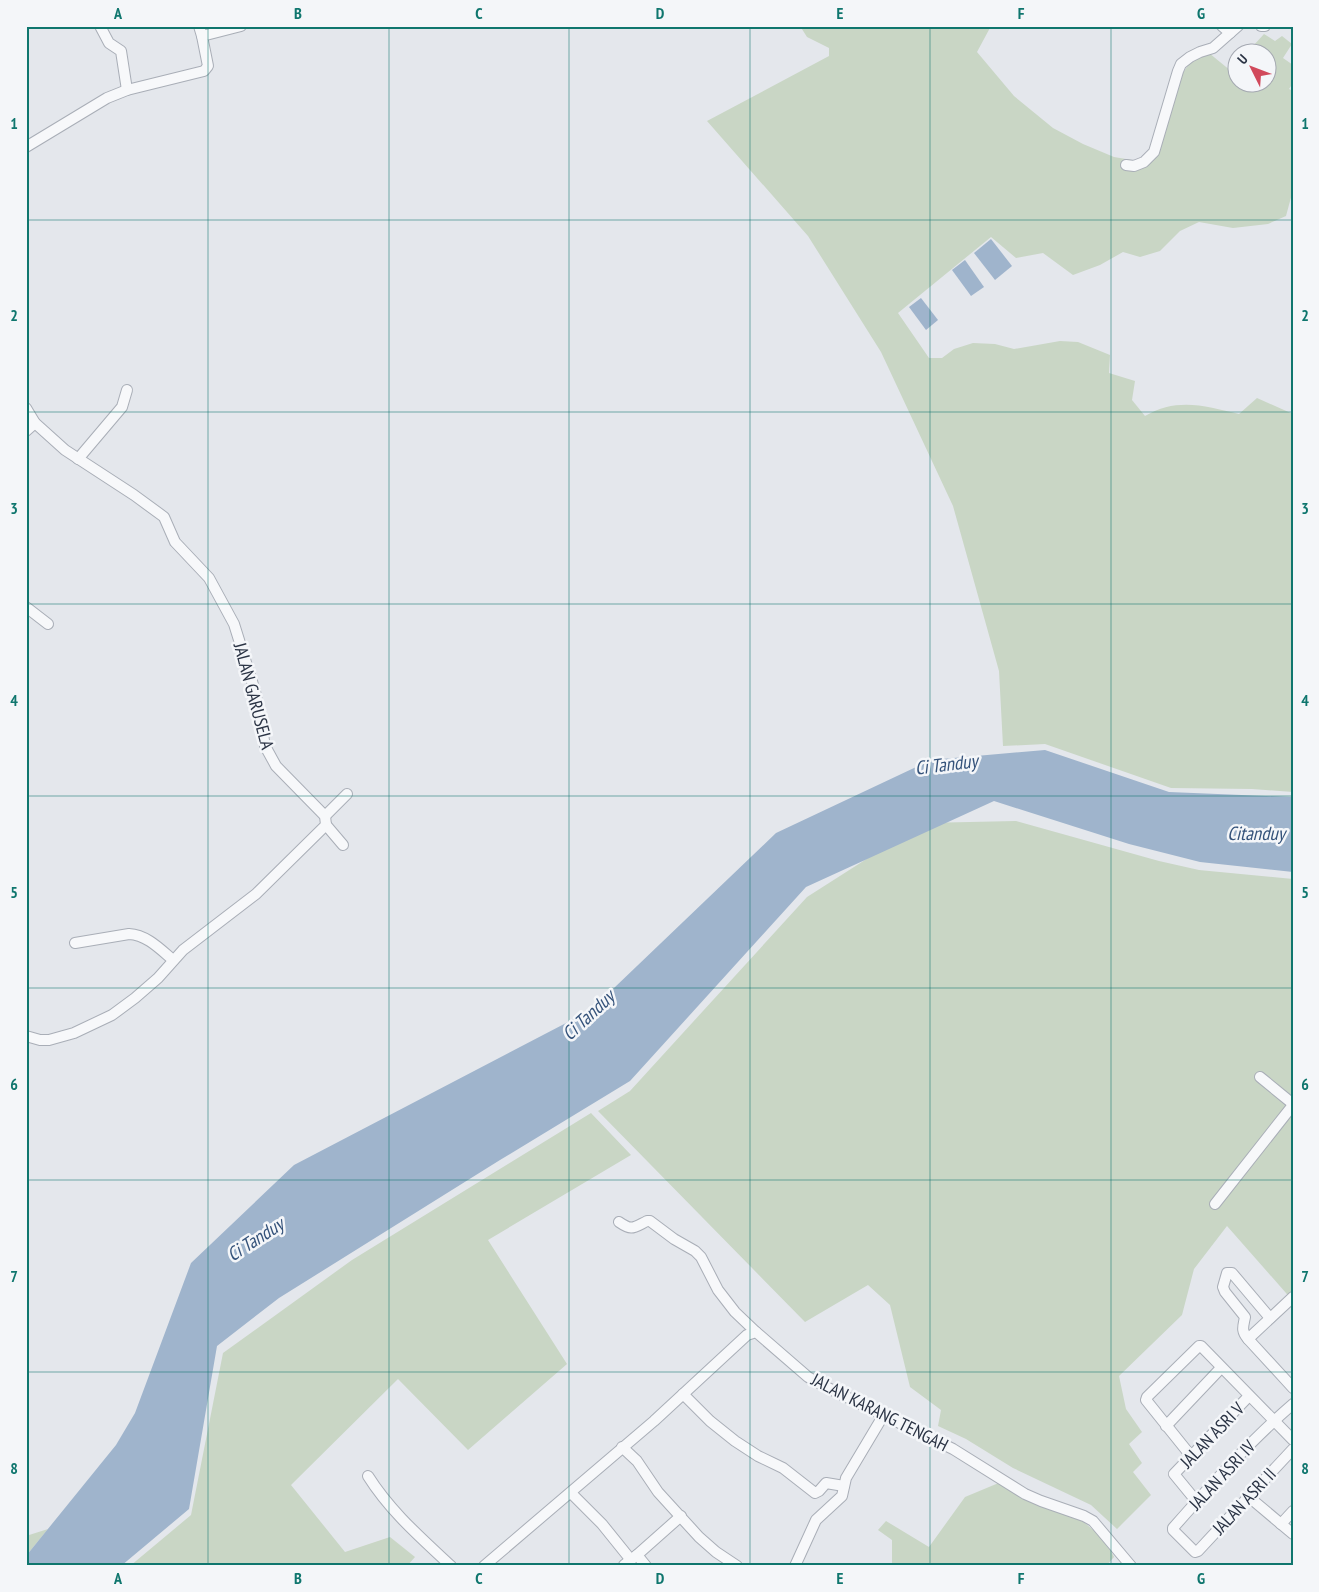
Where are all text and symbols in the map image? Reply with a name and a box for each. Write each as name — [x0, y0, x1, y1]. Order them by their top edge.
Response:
text: A — [113, 3, 123, 23]
text: B — [294, 3, 302, 23]
text: C — [475, 3, 483, 23]
text: D — [656, 3, 665, 23]
text: E — [837, 3, 844, 23]
text: F — [1018, 3, 1025, 23]
text: G — [1197, 3, 1205, 23]
north arrow — [1226, 42, 1276, 92]
text: U — [1233, 51, 1251, 68]
text: 1 — [10, 113, 18, 133]
text: 1 — [1301, 113, 1309, 133]
text: 2 — [10, 305, 18, 325]
text: 2 — [1301, 305, 1309, 325]
text: 3 — [10, 498, 18, 518]
text: 3 — [1301, 498, 1309, 518]
street label: JALAN GARUSELA — [228, 639, 279, 752]
text: 4 — [10, 690, 18, 710]
text: 4 — [1301, 690, 1309, 710]
water label: Ci Tanduy — [913, 748, 981, 780]
water label: Citanduy — [1227, 821, 1288, 845]
text: 5 — [10, 882, 18, 902]
text: 5 — [1301, 882, 1309, 902]
water label: Ci Tanduy — [557, 983, 621, 1045]
text: 6 — [10, 1074, 18, 1094]
text: 6 — [1301, 1074, 1309, 1094]
water label: Ci Tanduy — [222, 1210, 290, 1266]
text: 7 — [10, 1266, 18, 1286]
text: 7 — [1301, 1266, 1309, 1286]
street label: JALAN KARANG TENGAH — [807, 1367, 952, 1456]
street label: JALAN ASRI V — [1174, 1397, 1249, 1473]
street label: JALAN ASRI IV — [1183, 1435, 1261, 1516]
text: 8 — [10, 1458, 18, 1478]
text: 8 — [1301, 1458, 1309, 1478]
street label: JALAN ASRI II — [1207, 1463, 1281, 1540]
text: A — [113, 1568, 123, 1588]
text: B — [294, 1568, 302, 1588]
text: C — [475, 1568, 483, 1588]
text: D — [656, 1568, 665, 1588]
text: E — [837, 1568, 844, 1588]
text: F — [1018, 1568, 1025, 1588]
text: G — [1197, 1568, 1205, 1588]

